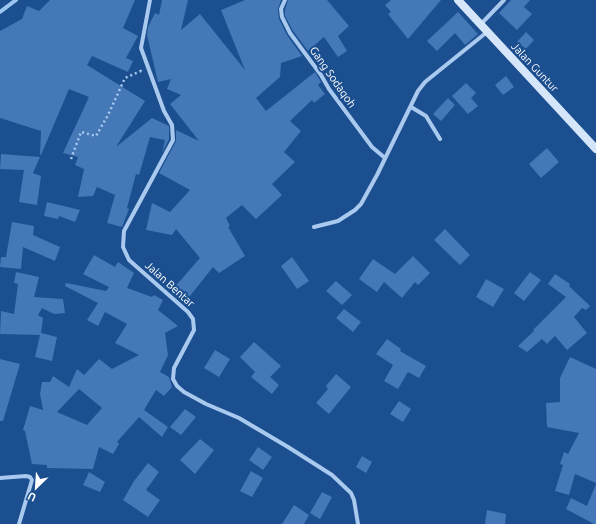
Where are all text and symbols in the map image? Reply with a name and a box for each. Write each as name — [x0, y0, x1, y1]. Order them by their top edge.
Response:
street label: Jalan Guntur — [509, 40, 561, 95]
street label: Gang Sodaqoh — [308, 44, 358, 110]
street label: Jalan Bentar — [143, 259, 198, 310]
north arrow — [16, 468, 56, 508]
text: U — [26, 490, 38, 504]

